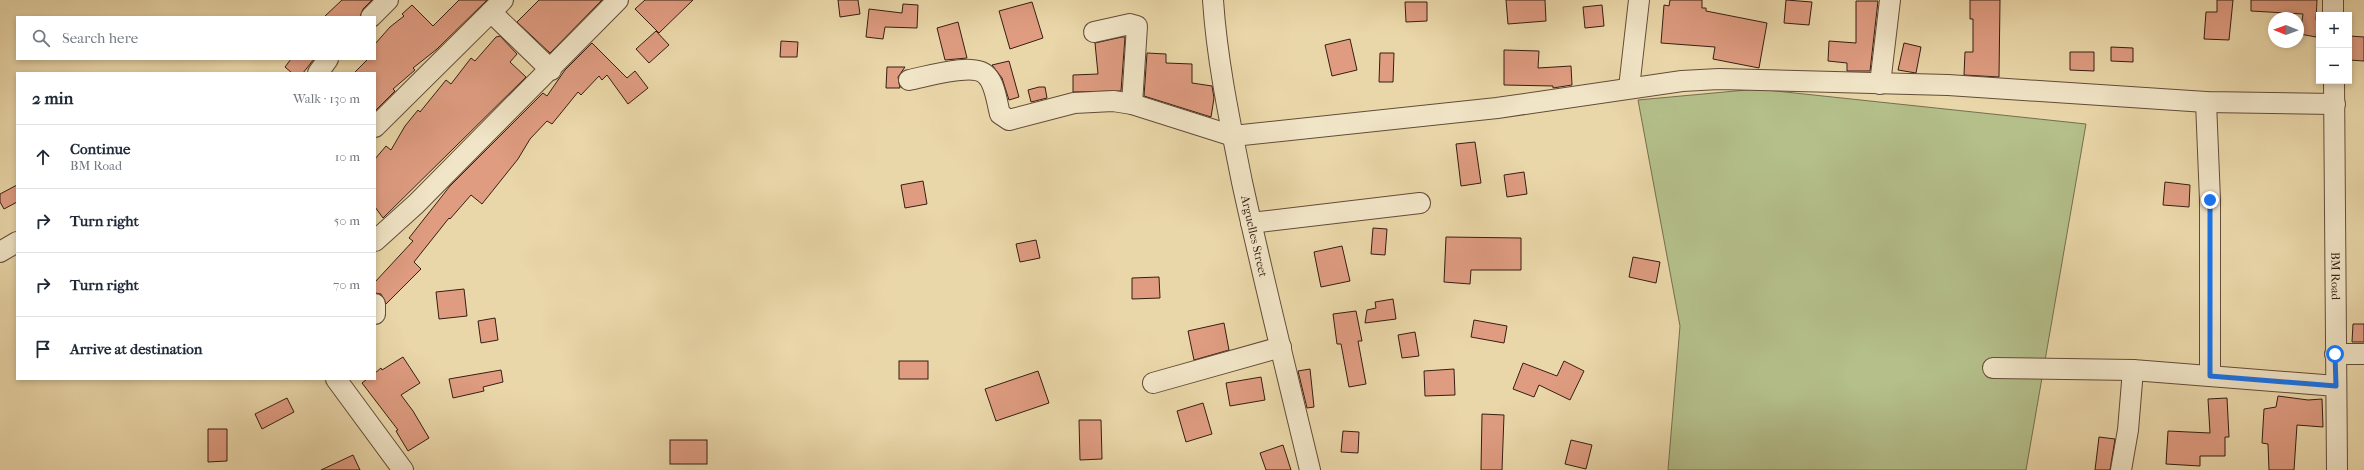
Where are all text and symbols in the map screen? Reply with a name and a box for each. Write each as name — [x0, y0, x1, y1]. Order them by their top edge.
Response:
north arrow — [2268, 12, 2304, 48]
map controls — [2316, 12, 2352, 84]
button: + — [2316, 12, 2352, 48]
search box — [16, 16, 376, 60]
icon: search — [30, 27, 52, 49]
text: Search here — [62, 29, 138, 47]
button: − — [2316, 48, 2352, 84]
text: 2 min — [32, 88, 73, 108]
text: Walk · 130 m — [293, 91, 360, 106]
text: Continue — [70, 140, 130, 158]
icon: ahead — [32, 146, 54, 168]
text: 10 m — [335, 149, 360, 164]
text: BM Road — [70, 158, 122, 173]
route end — [2201, 191, 2219, 209]
street label: Arguelles Street — [1238, 193, 1271, 279]
icon: right — [32, 210, 54, 232]
text: Turn right — [70, 212, 139, 230]
text: 50 m — [334, 213, 360, 228]
street label: BM Road — [2328, 252, 2343, 301]
icon: right — [32, 274, 54, 296]
text: Turn right — [70, 276, 139, 294]
text: 70 m — [333, 277, 360, 292]
icon: arrive — [32, 338, 54, 360]
text: Arrive at destination — [70, 340, 202, 358]
route start — [2326, 345, 2344, 363]

